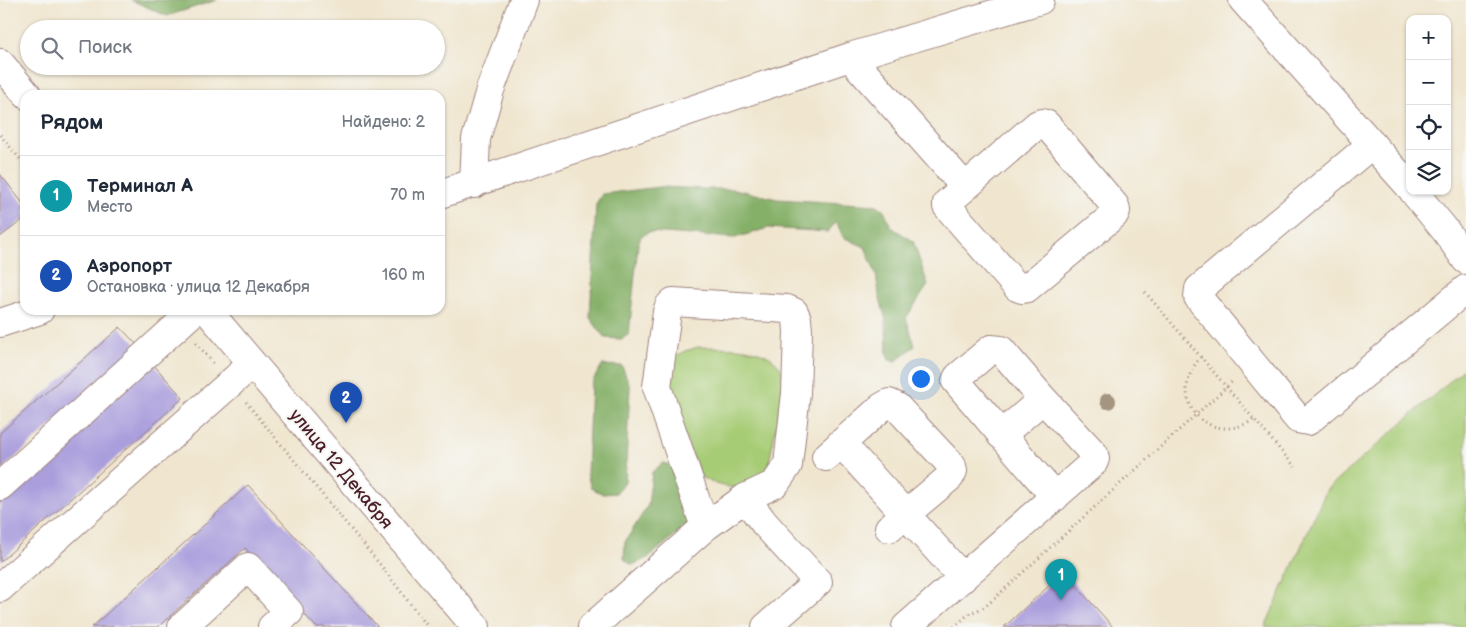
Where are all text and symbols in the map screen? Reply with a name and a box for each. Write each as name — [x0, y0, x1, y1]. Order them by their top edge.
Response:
map controls — [1406, 15, 1451, 195]
button: + — [1406, 15, 1451, 60]
search box — [20, 20, 445, 75]
icon: search — [38, 34, 66, 62]
text: Поиск — [78, 36, 132, 59]
button: − — [1406, 60, 1451, 105]
button: locate — [1406, 105, 1451, 150]
text: Рядом — [40, 110, 103, 135]
text: Найдено: 2 — [341, 113, 425, 132]
button: layers — [1406, 150, 1451, 195]
text: Терминал A — [87, 175, 193, 198]
text: 1 — [53, 186, 59, 205]
text: 70 m — [390, 186, 425, 205]
text: Место — [87, 198, 133, 217]
text: Аэропорт — [87, 255, 172, 278]
text: 2 — [51, 266, 61, 285]
text: 160 m — [382, 266, 425, 285]
text: Остановка · улица 12 Декабря — [87, 278, 310, 297]
your location — [908, 366, 934, 392]
pin: 2 — [330, 382, 362, 423]
street label: улица 12 Декабря — [285, 405, 397, 533]
pin: 1 — [1045, 559, 1077, 600]

